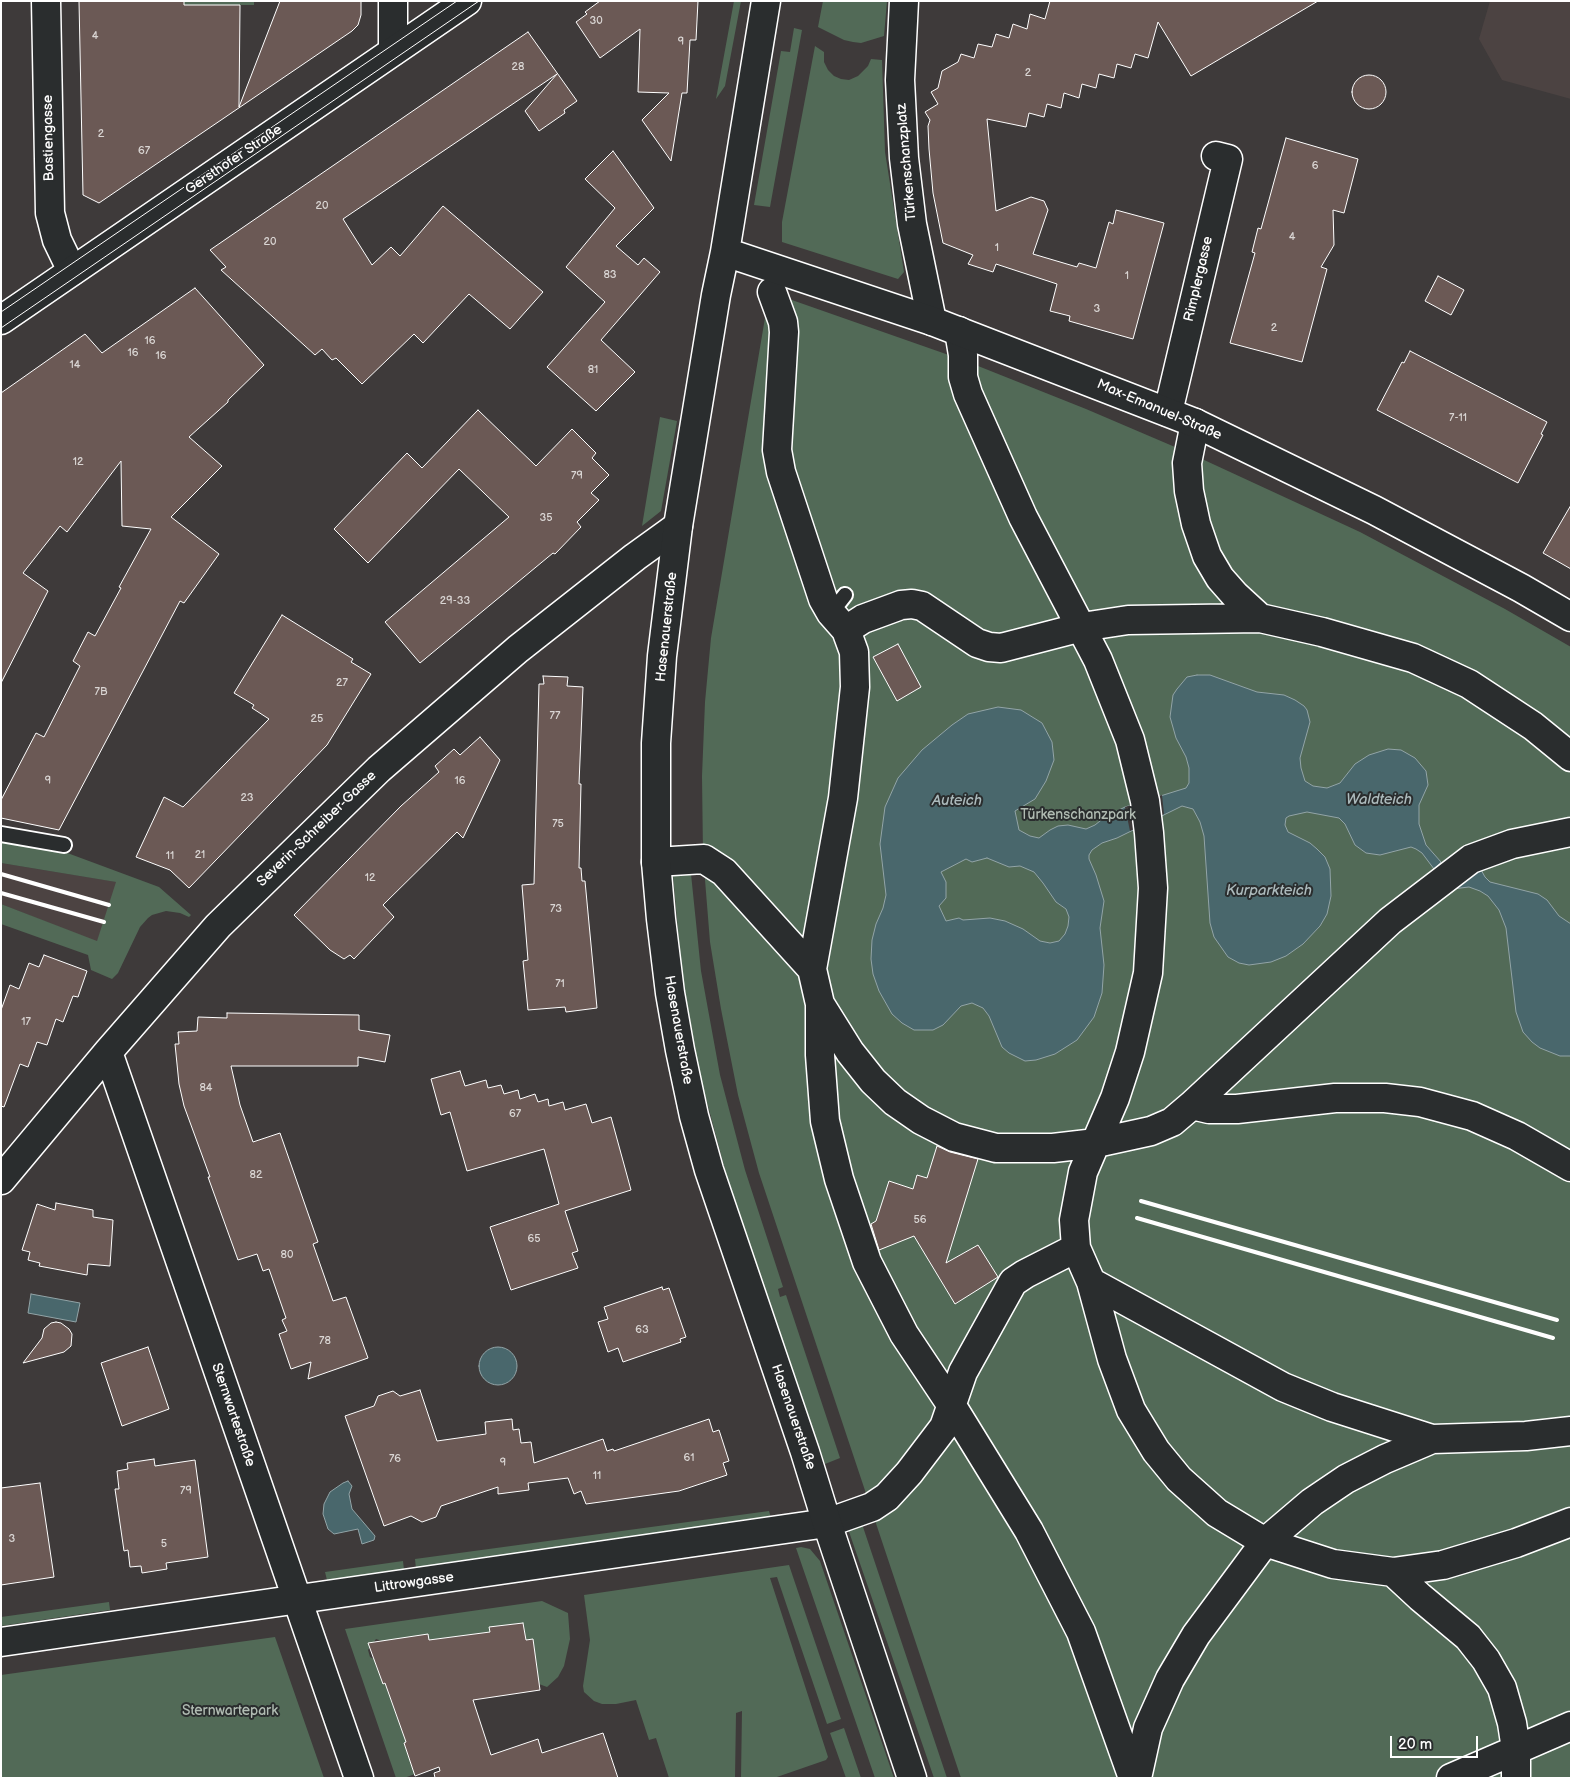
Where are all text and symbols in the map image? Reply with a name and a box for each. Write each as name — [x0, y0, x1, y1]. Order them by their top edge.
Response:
house number: 30 — [589, 14, 603, 28]
house number: 4 — [92, 29, 98, 43]
house number: 9 — [678, 35, 684, 49]
house number: 28 — [512, 60, 524, 74]
house number: 2 — [1025, 66, 1031, 80]
street label: Bastiengasse — [40, 95, 58, 181]
street label: Türkenschanzplatz — [893, 103, 921, 221]
street label: Gersthofer Straße — [182, 121, 286, 199]
house number: 2 — [98, 127, 104, 141]
house number: 67 — [138, 144, 150, 158]
house number: 6 — [1312, 159, 1318, 173]
house number: 20 — [316, 199, 328, 213]
house number: 4 — [1289, 230, 1295, 244]
house number: 20 — [264, 235, 276, 249]
street label: Rimplergasse — [1181, 235, 1217, 323]
house number: 1 — [995, 241, 999, 255]
house number: 83 — [603, 268, 617, 282]
house number: 1 — [1125, 269, 1129, 283]
house number: 3 — [1094, 302, 1100, 316]
house number: 2 — [1271, 321, 1277, 335]
house number: 16 — [145, 334, 155, 348]
house number: 16 — [128, 346, 138, 360]
house number: 16 — [156, 349, 166, 363]
house number: 14 — [70, 358, 80, 372]
house number: 81 — [588, 363, 598, 377]
street label: Max-Emanuel-Straße — [1094, 376, 1224, 444]
house number: 7-11 — [1449, 411, 1467, 425]
house number: 12 — [73, 455, 83, 469]
house number: 79 — [571, 469, 583, 483]
house number: 35 — [539, 511, 553, 525]
street label: Hasenauerstraße — [653, 571, 681, 683]
house number: 29-33 — [440, 594, 470, 608]
house number: 27 — [336, 676, 348, 690]
house number: 7B — [95, 685, 107, 699]
house number: 77 — [550, 709, 560, 723]
house number: 25 — [311, 712, 323, 726]
street label: Severin-Schreiber-Gasse — [254, 768, 380, 890]
house number: 9 — [45, 774, 51, 788]
house number: 16 — [455, 774, 465, 788]
house number: 23 — [240, 791, 254, 805]
water label: Waldteich — [1346, 791, 1412, 809]
water label: Auteich — [932, 792, 982, 810]
park label: Türkenschanzpark — [1020, 807, 1136, 823]
house number: 75 — [552, 817, 564, 831]
house number: 21 — [195, 848, 205, 862]
house number: 11 — [166, 849, 174, 863]
house number: 12 — [365, 871, 375, 885]
water label: Kurparkteich — [1226, 882, 1312, 900]
house number: 73 — [550, 902, 562, 916]
street label: Hasenauerstraße — [660, 974, 696, 1086]
house number: 71 — [555, 977, 565, 991]
house number: 17 — [21, 1015, 31, 1029]
house number: 84 — [199, 1081, 213, 1095]
house number: 67 — [509, 1107, 521, 1121]
house number: 82 — [250, 1168, 262, 1182]
house number: 56 — [913, 1213, 927, 1227]
house number: 65 — [527, 1232, 541, 1246]
house number: 80 — [281, 1248, 293, 1262]
house number: 63 — [635, 1323, 649, 1337]
house number: 78 — [319, 1334, 331, 1348]
street label: Sternwartestraße — [207, 1361, 259, 1469]
street label: Hasenauerstraße — [767, 1362, 819, 1472]
house number: 61 — [684, 1451, 694, 1465]
house number: 76 — [389, 1452, 401, 1466]
house number: 9 — [500, 1456, 506, 1470]
house number: 11 — [593, 1469, 601, 1483]
house number: 79 — [180, 1484, 192, 1498]
house number: 3 — [9, 1532, 15, 1546]
house number: 5 — [161, 1537, 167, 1551]
street label: Littrowgasse — [373, 1569, 455, 1597]
park label: Sternwartepark — [182, 1703, 278, 1719]
scale bar — [1392, 1726, 1480, 1758]
text: 20 m — [1398, 1735, 1432, 1754]

